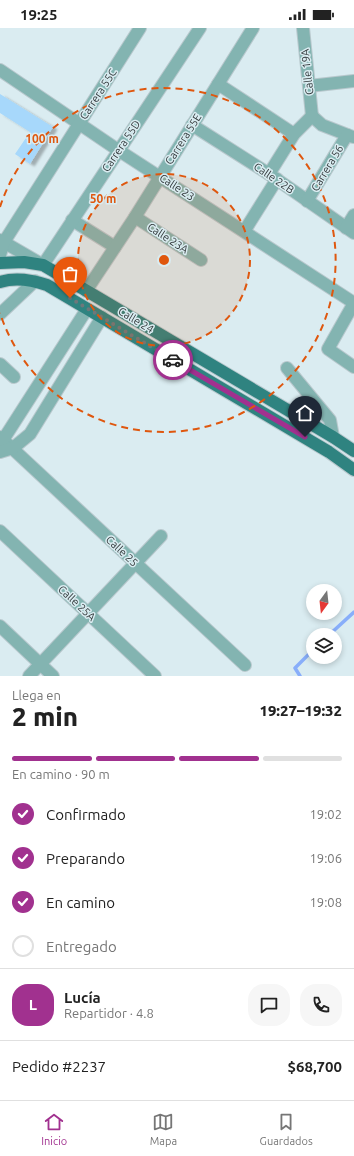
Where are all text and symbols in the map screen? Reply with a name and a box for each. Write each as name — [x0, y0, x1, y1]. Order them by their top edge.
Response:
text: 19:25 — [20, 6, 58, 23]
street label: Calle 19A — [299, 47, 315, 96]
street label: Carrera 55C — [77, 66, 119, 122]
street label: Carrera 55E — [163, 111, 203, 167]
street label: Carrera 55D — [99, 118, 143, 174]
text: 100 m — [25, 132, 59, 145]
street label: Carrera 56 — [309, 143, 345, 193]
street label: Calle 22B — [252, 160, 296, 196]
street label: Calle 23 — [157, 171, 197, 203]
text: 50 m — [90, 192, 116, 205]
street label: Calle 23A — [145, 220, 191, 256]
centre of rings — [157, 253, 171, 267]
pin — [53, 257, 87, 298]
icon: bag — [59, 263, 81, 285]
street label: Calle 24 — [116, 305, 156, 335]
courier — [153, 340, 193, 380]
icon: car — [162, 349, 184, 371]
pin — [288, 396, 322, 437]
icon: home — [294, 402, 316, 424]
street label: Calle 25 — [104, 533, 140, 569]
street label: Calle 25A — [56, 583, 99, 624]
north arrow — [306, 584, 342, 620]
map controls — [306, 584, 342, 664]
button: layers — [306, 628, 342, 664]
text: Llega en — [12, 688, 61, 702]
text: 2 min — [12, 702, 78, 731]
text: 19:27–19:32 — [259, 702, 342, 719]
text: En camino · 90 m — [12, 767, 110, 781]
icon: check — [12, 803, 34, 825]
text: Confirmado — [46, 806, 126, 823]
text: 19:02 — [309, 807, 342, 821]
icon: check — [12, 847, 34, 869]
text: Preparando — [46, 850, 125, 867]
text: 19:06 — [309, 851, 342, 865]
icon: check — [12, 891, 34, 913]
text: En camino — [46, 894, 115, 911]
text: 19:08 — [309, 895, 342, 909]
text: Entregado — [46, 938, 117, 955]
button: chat — [248, 984, 290, 1026]
button: phone — [300, 984, 342, 1026]
text: Lucía — [64, 989, 101, 1006]
text: L — [29, 996, 37, 1013]
text: Repartidor · 4.8 — [64, 1006, 154, 1020]
text: Pedido #2237 — [12, 1058, 106, 1075]
text: $68,700 — [288, 1058, 342, 1075]
tab: Inicio — [41, 1111, 67, 1147]
tab: Mapa — [150, 1111, 177, 1147]
tab: Guardados — [260, 1111, 313, 1147]

